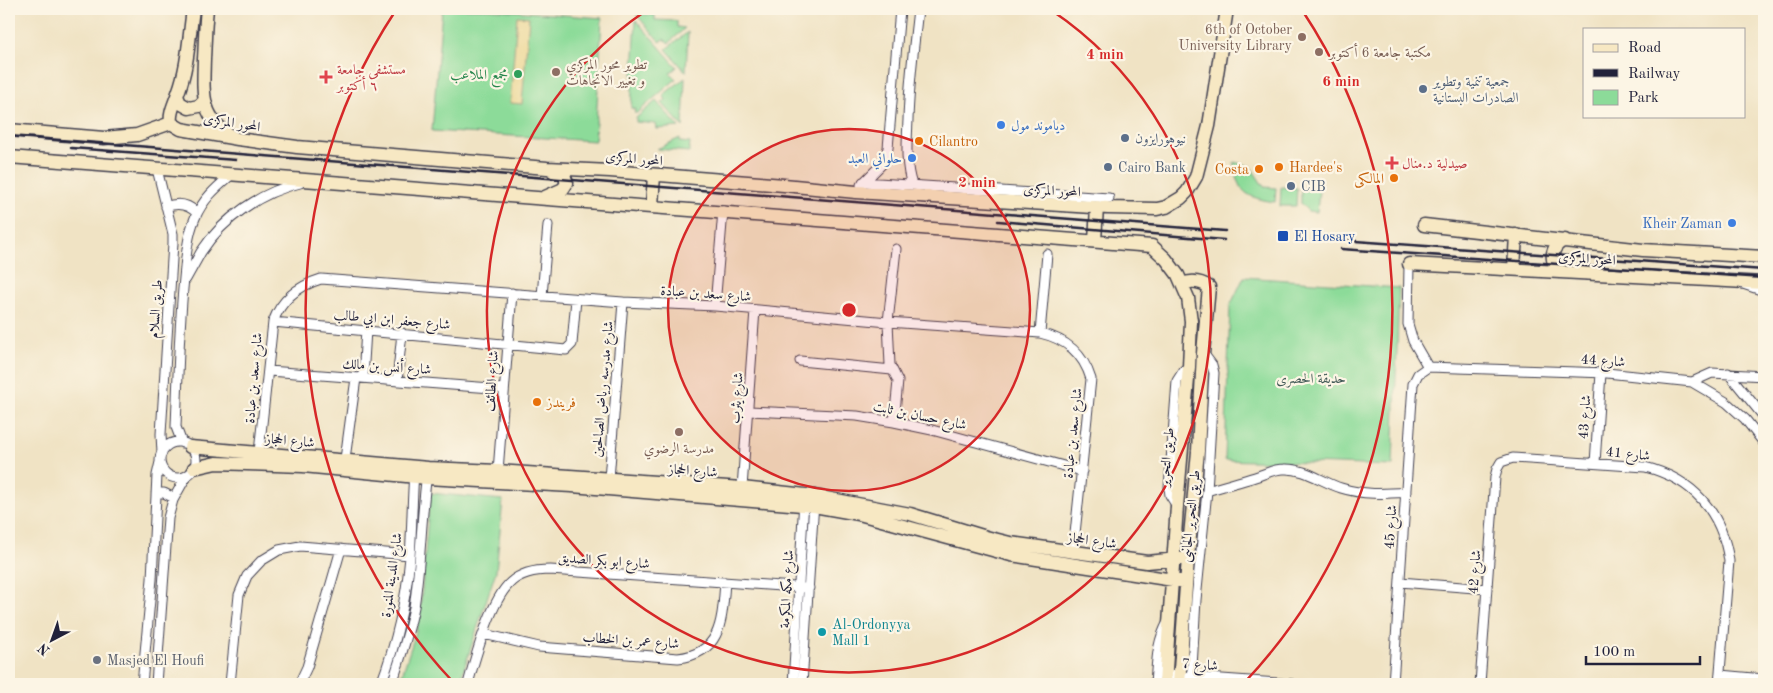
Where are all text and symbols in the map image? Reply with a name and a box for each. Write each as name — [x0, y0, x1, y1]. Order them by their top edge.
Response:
place label: 6th of October University Library — [1179, 23, 1293, 53]
legend — [1583, 28, 1746, 118]
marker: 6th of October University Library — [1296, 31, 1308, 43]
text: Road — [1628, 41, 1662, 56]
place label: مكتبة جامعة 6 أكتوبر — [1327, 42, 1431, 61]
marker: مكتبة جامعة 6 أكتوبر — [1313, 46, 1325, 58]
text: 4 min — [1086, 48, 1124, 63]
place label: تطوير محور المركزي و تغيير الاتجاهات — [566, 57, 647, 89]
place label: مستشفى جامعة ٦ أكتوبر — [335, 63, 406, 94]
marker: تطوير محور المركزي و تغيير الاتجاهات — [550, 66, 562, 78]
text: Railway — [1628, 67, 1681, 82]
place label: مجمع الملاعب — [450, 68, 508, 88]
marker: مجمع الملاعب — [512, 68, 524, 80]
marker: مستشفى جامعة ٦ أكتوبر — [319, 70, 333, 84]
text: 6 min — [1322, 75, 1360, 90]
place label: جمعية تنمية وتطوير الصادرات البستانية — [1431, 75, 1519, 106]
marker: جمعية تنمية وتطوير الصادرات البستانية — [1417, 83, 1429, 95]
text: Park — [1628, 91, 1659, 106]
street label: المحور المركزى — [202, 111, 261, 135]
marker: دياموند مول — [995, 119, 1007, 131]
place label: دياموند مول — [1011, 119, 1065, 134]
marker: نيوهورايزون — [1119, 132, 1131, 144]
place label: نيوهورايزون — [1135, 132, 1186, 147]
marker: Cilantro — [913, 135, 925, 147]
place label: Cilantro — [929, 135, 978, 149]
street label: المحور المركزى — [605, 149, 663, 169]
place label: حلواني العبد — [848, 152, 902, 170]
marker: حلواني العبد — [906, 152, 918, 164]
marker: صيدلية د.منال — [1386, 157, 1398, 169]
place label: صيدلية د.منال — [1402, 157, 1468, 172]
marker: Cairo Bank — [1102, 161, 1114, 173]
place label: Cairo Bank — [1118, 161, 1186, 175]
marker: Hardee's — [1273, 161, 1285, 173]
place label: Hardee's — [1289, 161, 1342, 175]
place label: Costa — [1215, 163, 1249, 177]
marker: Costa — [1253, 163, 1265, 175]
place label: المالكى — [1354, 171, 1384, 188]
marker: المالكى — [1388, 172, 1400, 184]
text: 2 min — [958, 176, 996, 191]
marker: CIB — [1285, 180, 1297, 192]
place label: CIB — [1301, 180, 1326, 194]
street label: المحور المركزى — [1023, 182, 1081, 200]
place label: Kheir Zaman — [1642, 217, 1722, 231]
marker: Kheir Zaman — [1726, 217, 1738, 229]
marker: El Hosary — [1276, 229, 1290, 243]
place label: El Hosary — [1294, 230, 1356, 244]
street label: المحور المركزى — [1558, 249, 1616, 269]
street label: طريق السلام — [147, 279, 170, 339]
street label: شارع سعد بن عبادة — [660, 284, 752, 308]
centre of rings — [840, 301, 858, 319]
street label: شارع جعفر ابن ابي طالب — [333, 308, 451, 336]
street label: شارع مدرسه رياض الصالحين — [590, 320, 620, 458]
street label: شارع سعد بن عبادة — [243, 332, 269, 424]
street label: شارع الطائف — [483, 350, 505, 412]
street label: شارع 44 — [1580, 352, 1626, 374]
street label: شارع أنس بن مالك — [342, 353, 432, 381]
street label: شارع يثرب — [728, 372, 750, 425]
park label: حديقة الحصرى — [1276, 372, 1346, 388]
street label: شارع سعد بن عبادة — [1061, 387, 1089, 479]
street label: شارع 43 — [1576, 394, 1598, 440]
marker: فريندز — [531, 396, 543, 408]
place label: فريندز — [545, 396, 576, 411]
street label: شارع حسان بن ثابت — [871, 399, 968, 437]
marker: مدرسة الرضوي — [673, 426, 685, 438]
street label: طريق التحرير — [1157, 427, 1178, 489]
street label: شارع الحجاز — [262, 431, 315, 454]
place label: مدرسة الرضوي — [644, 441, 714, 460]
street label: شارع 41 — [1605, 445, 1651, 467]
street label: شارع الحجاز — [666, 461, 718, 484]
street label: طريق التحرير الجانبى — [1179, 469, 1206, 563]
street label: شارع 45 — [1382, 504, 1404, 550]
street label: شارع الحجاز — [1064, 529, 1117, 555]
street label: شارع المدينة المنورة — [379, 532, 409, 619]
street label: شارع مكه المكرمة — [777, 549, 800, 629]
street label: شارع 42 — [1466, 549, 1488, 595]
street label: شارع ابو بكر الصديق — [557, 550, 650, 575]
north arrow — [28, 616, 78, 666]
place label: Al-Ordonyya Mall 1 — [832, 618, 910, 648]
marker: Al-Ordonyya Mall 1 — [816, 626, 828, 638]
street label: شارع عمر بن الخطاب — [582, 631, 680, 655]
scale bar — [1586, 633, 1699, 665]
text: N — [35, 640, 53, 658]
text: 100 m — [1593, 645, 1635, 660]
marker: Masjed El Houfi — [91, 654, 103, 666]
place label: Masjed El Houfi — [107, 654, 204, 668]
street label: شارع 7 — [1181, 657, 1219, 677]

